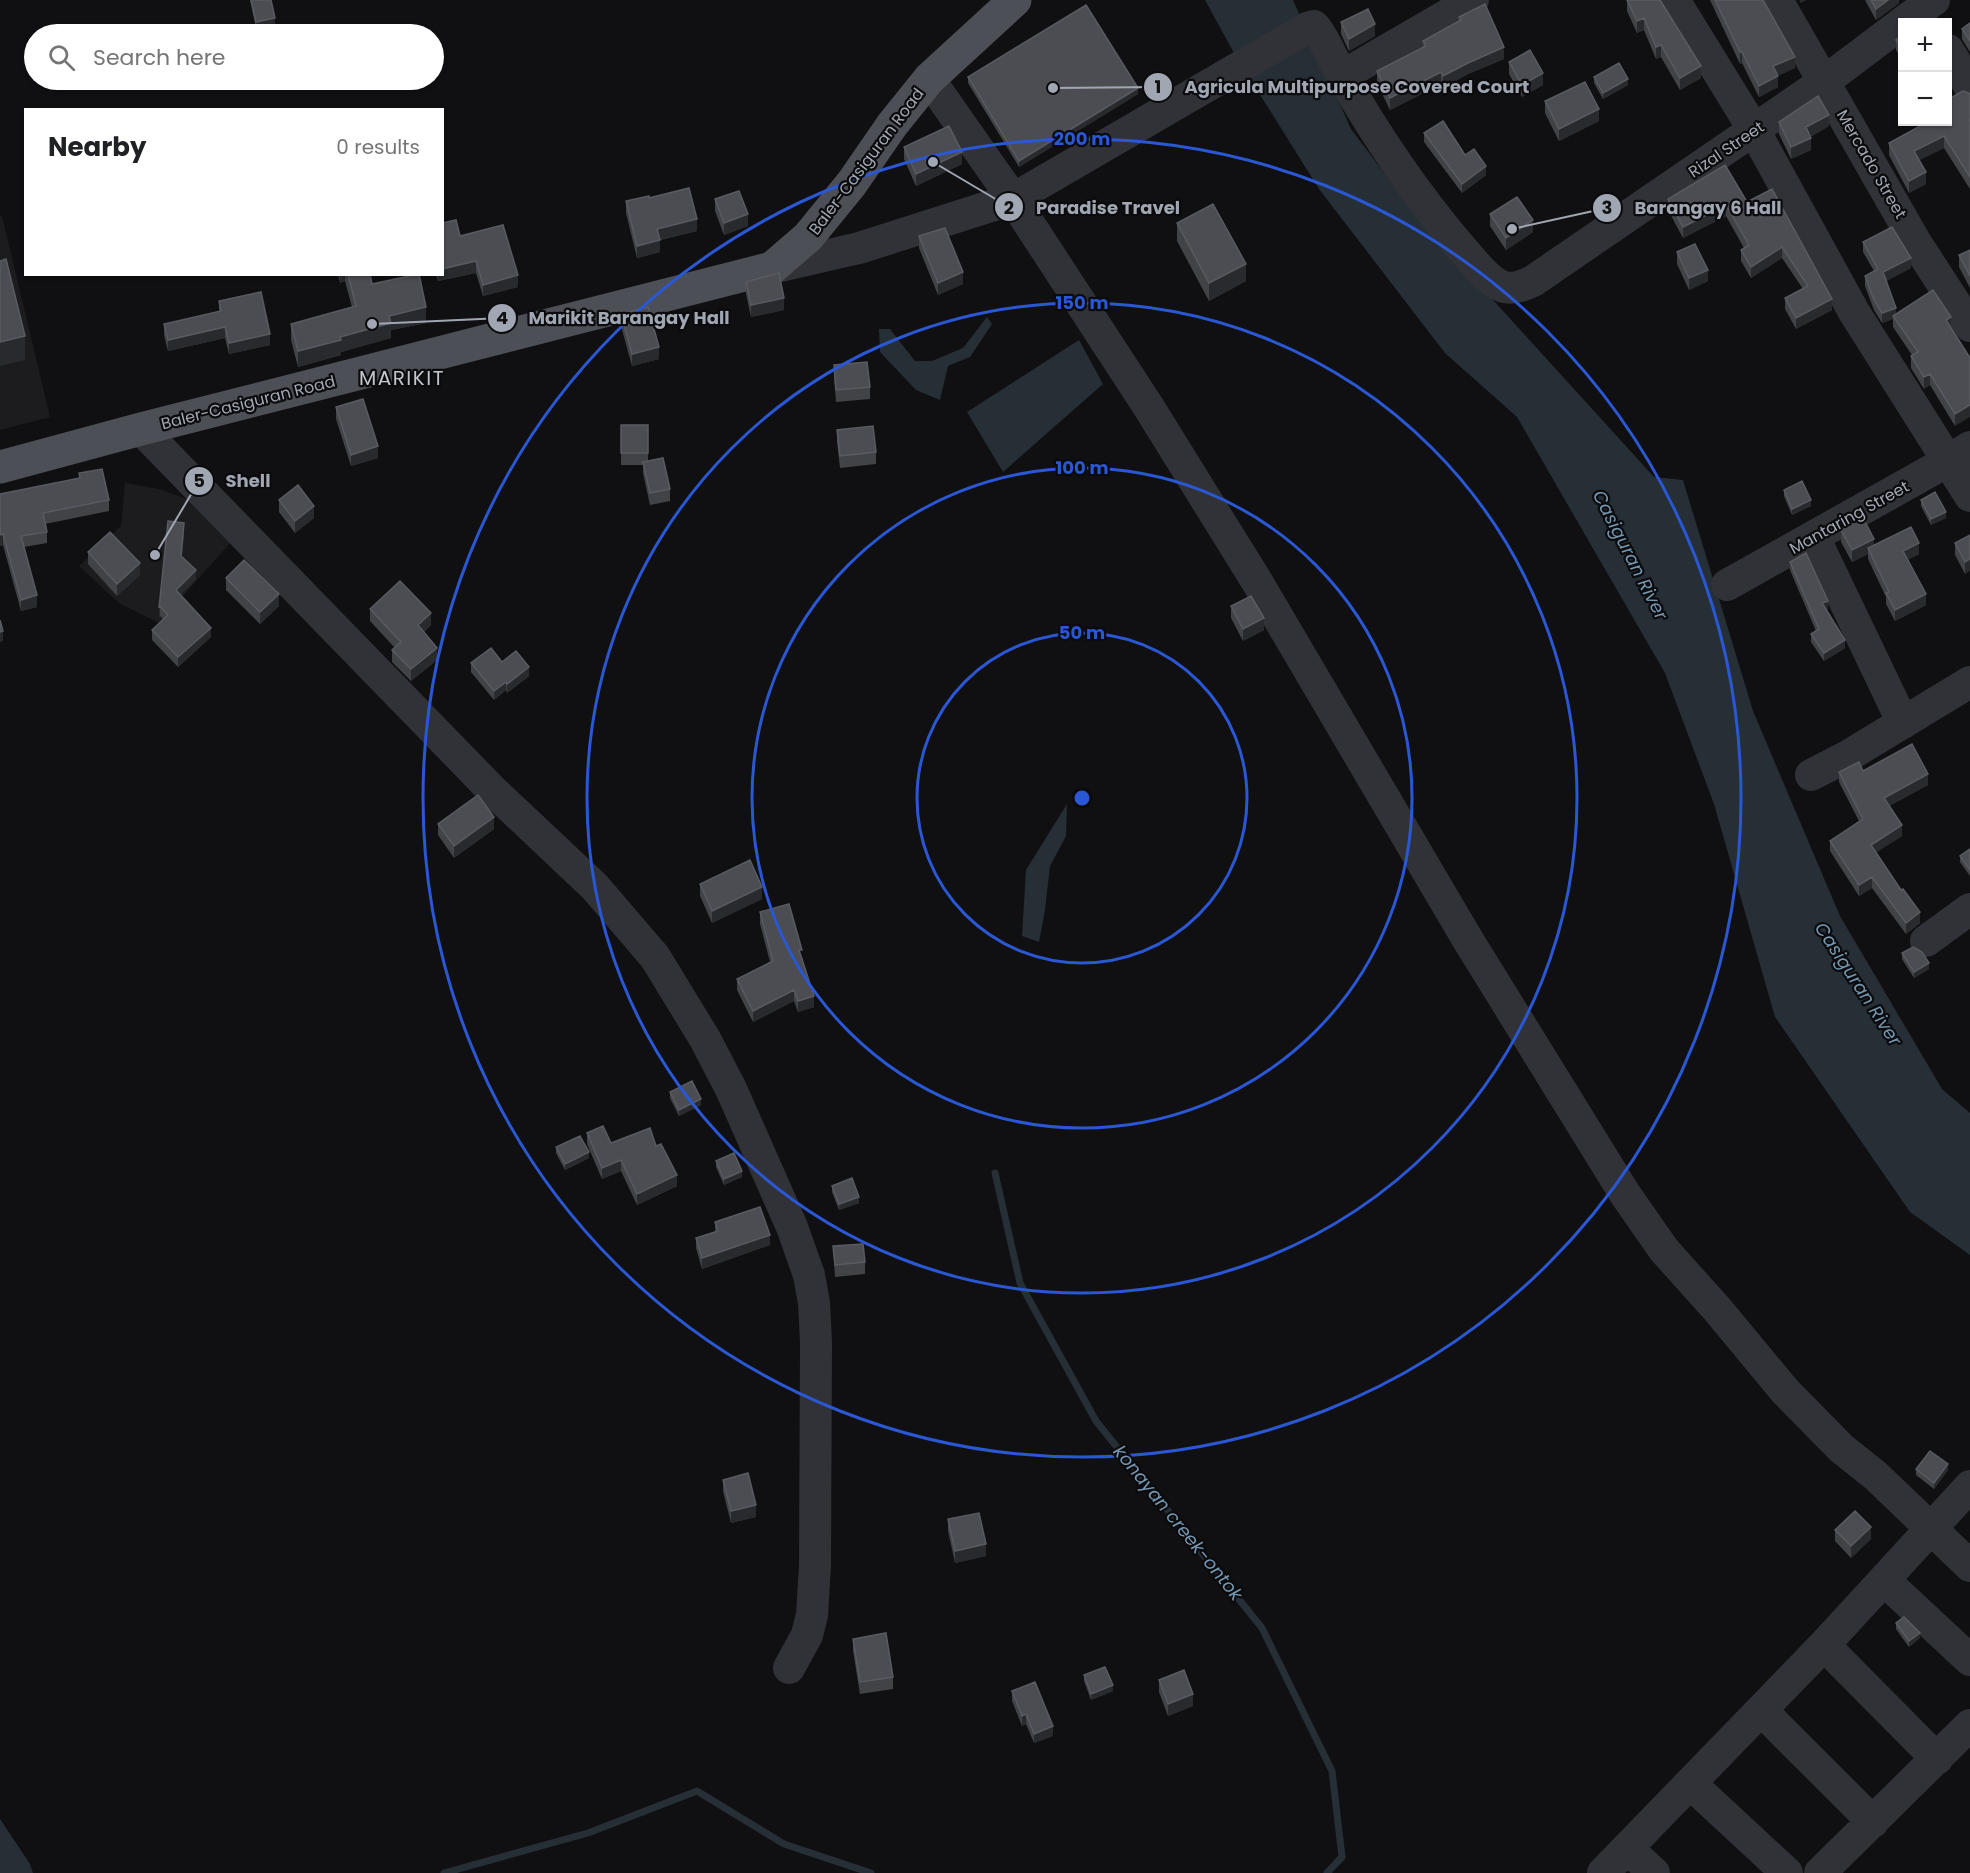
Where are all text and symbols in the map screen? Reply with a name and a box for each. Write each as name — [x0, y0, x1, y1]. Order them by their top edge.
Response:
map controls — [1898, 18, 1952, 126]
button: + — [1898, 18, 1952, 72]
search box — [24, 24, 444, 90]
icon: search — [45, 41, 78, 74]
text: Search here — [93, 42, 226, 73]
callout: Agricula Multipurpose Covered Court — [1143, 69, 1542, 105]
button: − — [1898, 72, 1952, 126]
text: 1 — [1155, 74, 1161, 99]
text: Agricula Multipurpose Covered Court — [1185, 74, 1529, 99]
street label: Baler-Casiguran Road — [803, 83, 929, 240]
street label: Mercado Street — [1831, 106, 1912, 223]
street label: Rizal Street — [1684, 116, 1769, 183]
text: 200 m — [1054, 126, 1110, 151]
text: Nearby — [48, 129, 146, 165]
text: 0 results — [336, 133, 420, 161]
callout: Paradise Travel — [994, 189, 1192, 225]
callout: Barangay 6 Hall — [1592, 190, 1793, 226]
text: 2 — [1004, 195, 1014, 220]
text: Paradise Travel — [1036, 195, 1180, 220]
text: 3 — [1602, 195, 1612, 220]
text: Barangay 6 Hall — [1634, 195, 1782, 220]
text: 150 m — [1055, 290, 1109, 315]
callout: Marikit Barangay Hall — [487, 300, 742, 336]
text: 4 — [496, 305, 508, 330]
text: Marikit Barangay Hall — [528, 305, 730, 330]
district label: MARIKIT — [359, 364, 445, 392]
street label: Baler-Casiguran Road — [159, 370, 338, 435]
text: 100 m — [1055, 455, 1109, 480]
callout: Shell — [184, 463, 283, 499]
text: 5 — [193, 468, 205, 493]
text: Shell — [226, 468, 270, 493]
street label: Mantaring Street — [1785, 475, 1913, 560]
water label: Casiguran River — [1587, 486, 1675, 625]
text: 50 m — [1059, 620, 1105, 645]
centre of rings — [1072, 788, 1092, 808]
water label: Casiguran River — [1809, 917, 1908, 1051]
water label: konayan creek-ontok — [1108, 1440, 1249, 1606]

